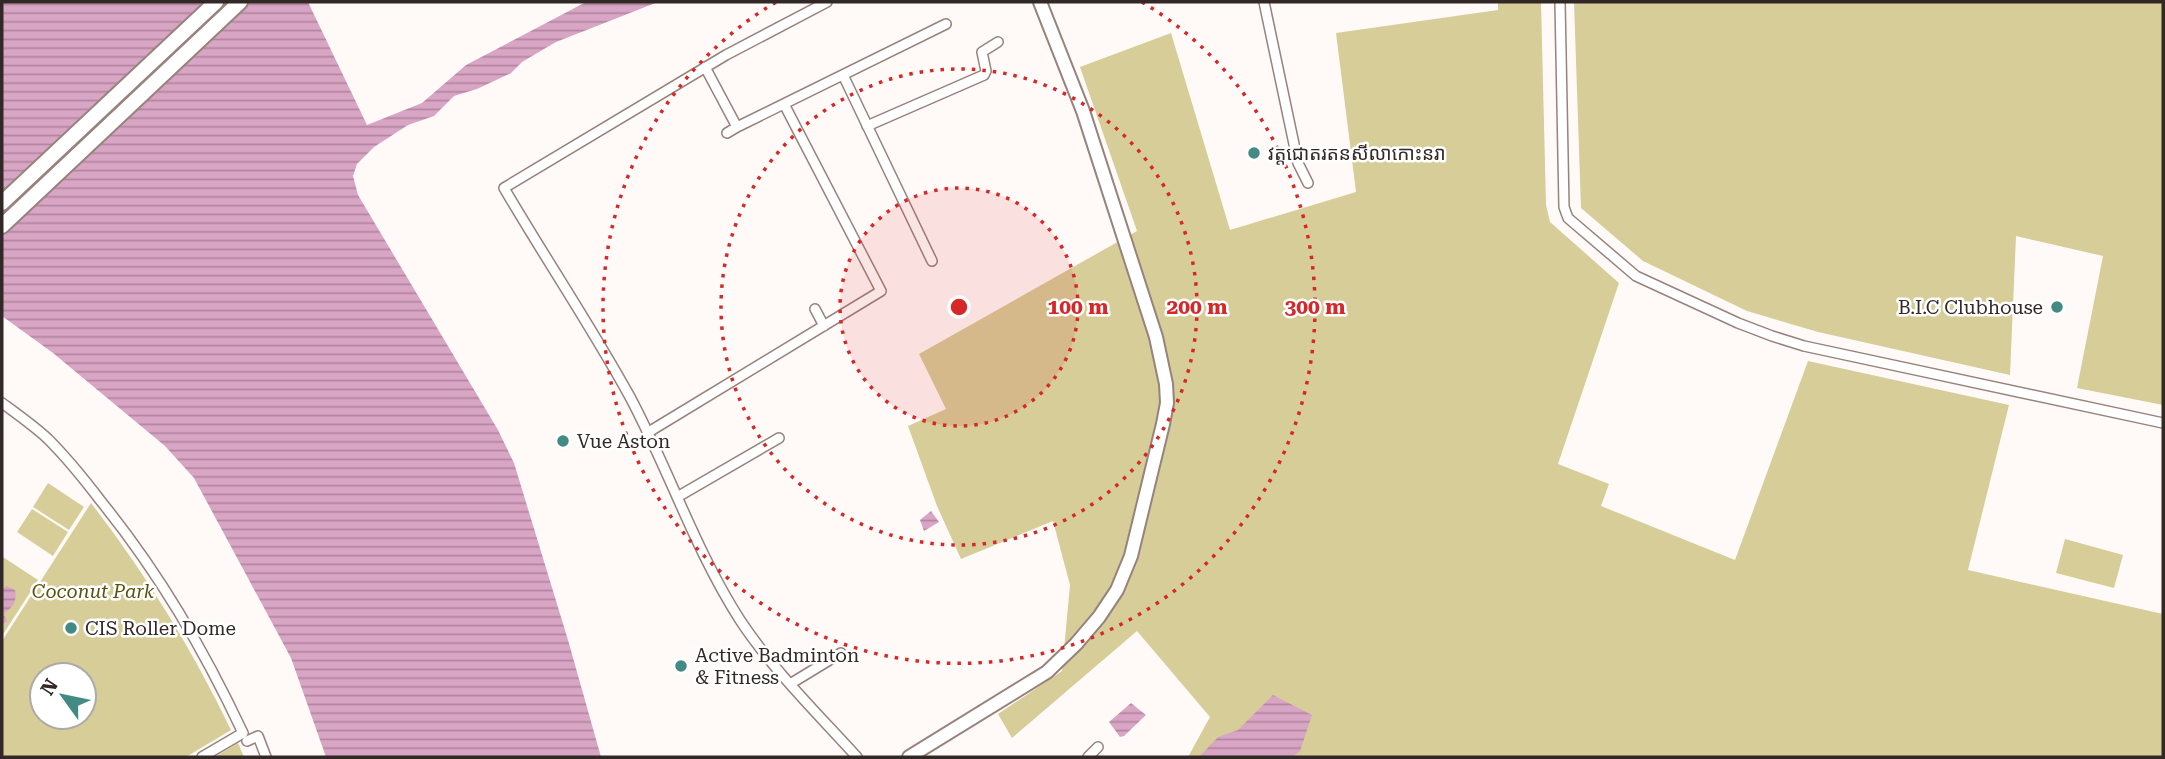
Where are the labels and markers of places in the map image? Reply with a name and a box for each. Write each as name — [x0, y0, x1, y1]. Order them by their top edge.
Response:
place label: វត្តជោតរតនសីលាកោះនរា — [1268, 142, 1446, 165]
marker: វត្តជោតរតនសីលាកោះនរា — [1246, 145, 1262, 161]
centre of rings — [947, 295, 971, 319]
place label: B.I.C Clubhouse — [1898, 296, 2043, 319]
marker: B.I.C Clubhouse — [2049, 299, 2065, 315]
place label: Vue Aston — [577, 430, 670, 453]
marker: Vue Aston — [555, 433, 571, 449]
place label: CIS Roller Dome — [85, 617, 236, 640]
marker: CIS Roller Dome — [63, 620, 79, 636]
place label: Active Badminton & Fitness — [695, 644, 859, 689]
marker: Active Badminton & Fitness — [673, 658, 689, 674]

